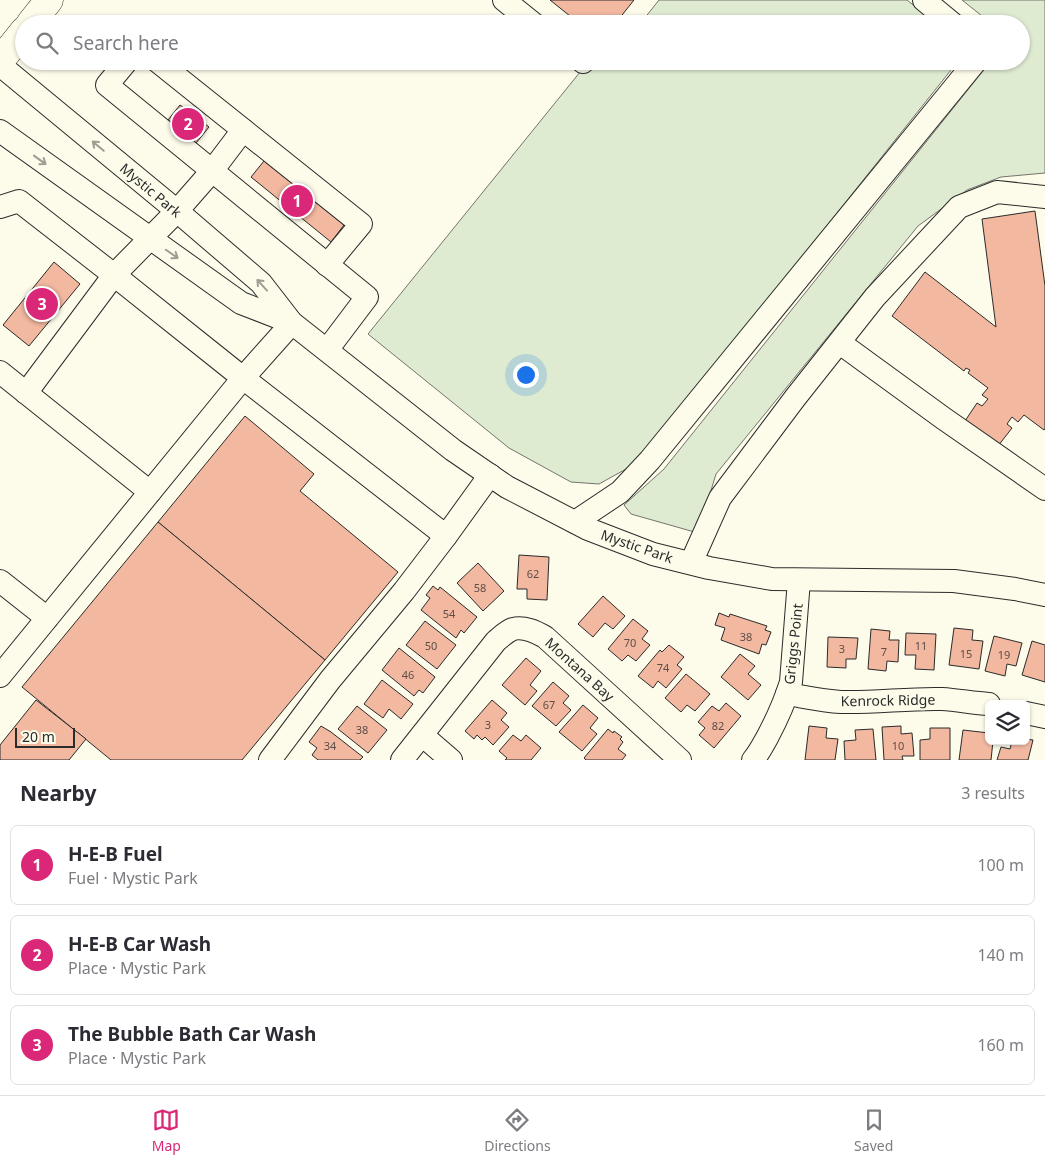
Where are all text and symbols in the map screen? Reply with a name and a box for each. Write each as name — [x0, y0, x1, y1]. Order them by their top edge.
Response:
search box — [15, 15, 1030, 70]
icon: search — [33, 29, 61, 57]
text: Search here — [73, 30, 179, 56]
pin: 2 — [172, 105, 204, 143]
one-way arrow — [92, 141, 105, 152]
one-way arrow — [32, 155, 46, 165]
street label: Mystic Park — [116, 159, 186, 222]
pin: 1 — [281, 182, 313, 220]
one-way arrow — [165, 249, 178, 260]
one-way arrow — [256, 279, 268, 292]
pin: 3 — [26, 285, 58, 323]
your location — [513, 362, 539, 388]
street label: Mystic Park — [598, 525, 676, 567]
house number: 62 — [527, 566, 539, 581]
house number: 58 — [474, 580, 486, 595]
street label: Griggs Point — [779, 603, 807, 685]
house number: 54 — [443, 606, 456, 621]
house number: 38 — [740, 629, 752, 644]
street label: Montana Bay — [541, 633, 619, 706]
house number: 70 — [624, 635, 636, 650]
house number: 50 — [425, 638, 437, 653]
house number: 11 — [915, 638, 927, 653]
house number: 3 — [839, 641, 845, 656]
house number: 7 — [881, 644, 887, 659]
house number: 15 — [960, 646, 972, 661]
house number: 19 — [998, 647, 1010, 662]
house number: 74 — [657, 660, 670, 675]
house number: 46 — [402, 667, 414, 682]
street label: Kenrock Ridge — [841, 690, 935, 710]
house number: 67 — [543, 697, 555, 712]
map controls — [985, 700, 1030, 745]
button: layers — [985, 700, 1030, 745]
house number: 3 — [485, 717, 491, 732]
house number: 82 — [712, 718, 724, 733]
house number: 38 — [356, 722, 368, 737]
scale bar — [15, 725, 75, 748]
text: 20 m — [22, 727, 55, 746]
house number: 34 — [324, 738, 337, 753]
house number: 10 — [892, 738, 904, 753]
text: Nearby — [20, 779, 96, 807]
text: 3 results — [961, 782, 1025, 804]
text: H-E-B Fuel — [68, 841, 163, 867]
text: 1 — [32, 854, 42, 876]
text: 100 m — [977, 854, 1024, 876]
text: Fuel · Mystic Park — [68, 867, 198, 889]
text: H-E-B Car Wash — [68, 931, 211, 957]
text: 2 — [32, 944, 42, 966]
text: 140 m — [977, 944, 1024, 966]
text: Place · Mystic Park — [68, 957, 206, 979]
text: The Bubble Bath Car Wash — [68, 1021, 316, 1047]
text: 3 — [32, 1034, 42, 1056]
text: 160 m — [977, 1034, 1024, 1056]
text: Place · Mystic Park — [68, 1047, 206, 1069]
tab: Map — [152, 1106, 181, 1155]
tab: Directions — [484, 1106, 551, 1155]
tab: Saved — [854, 1106, 893, 1155]

